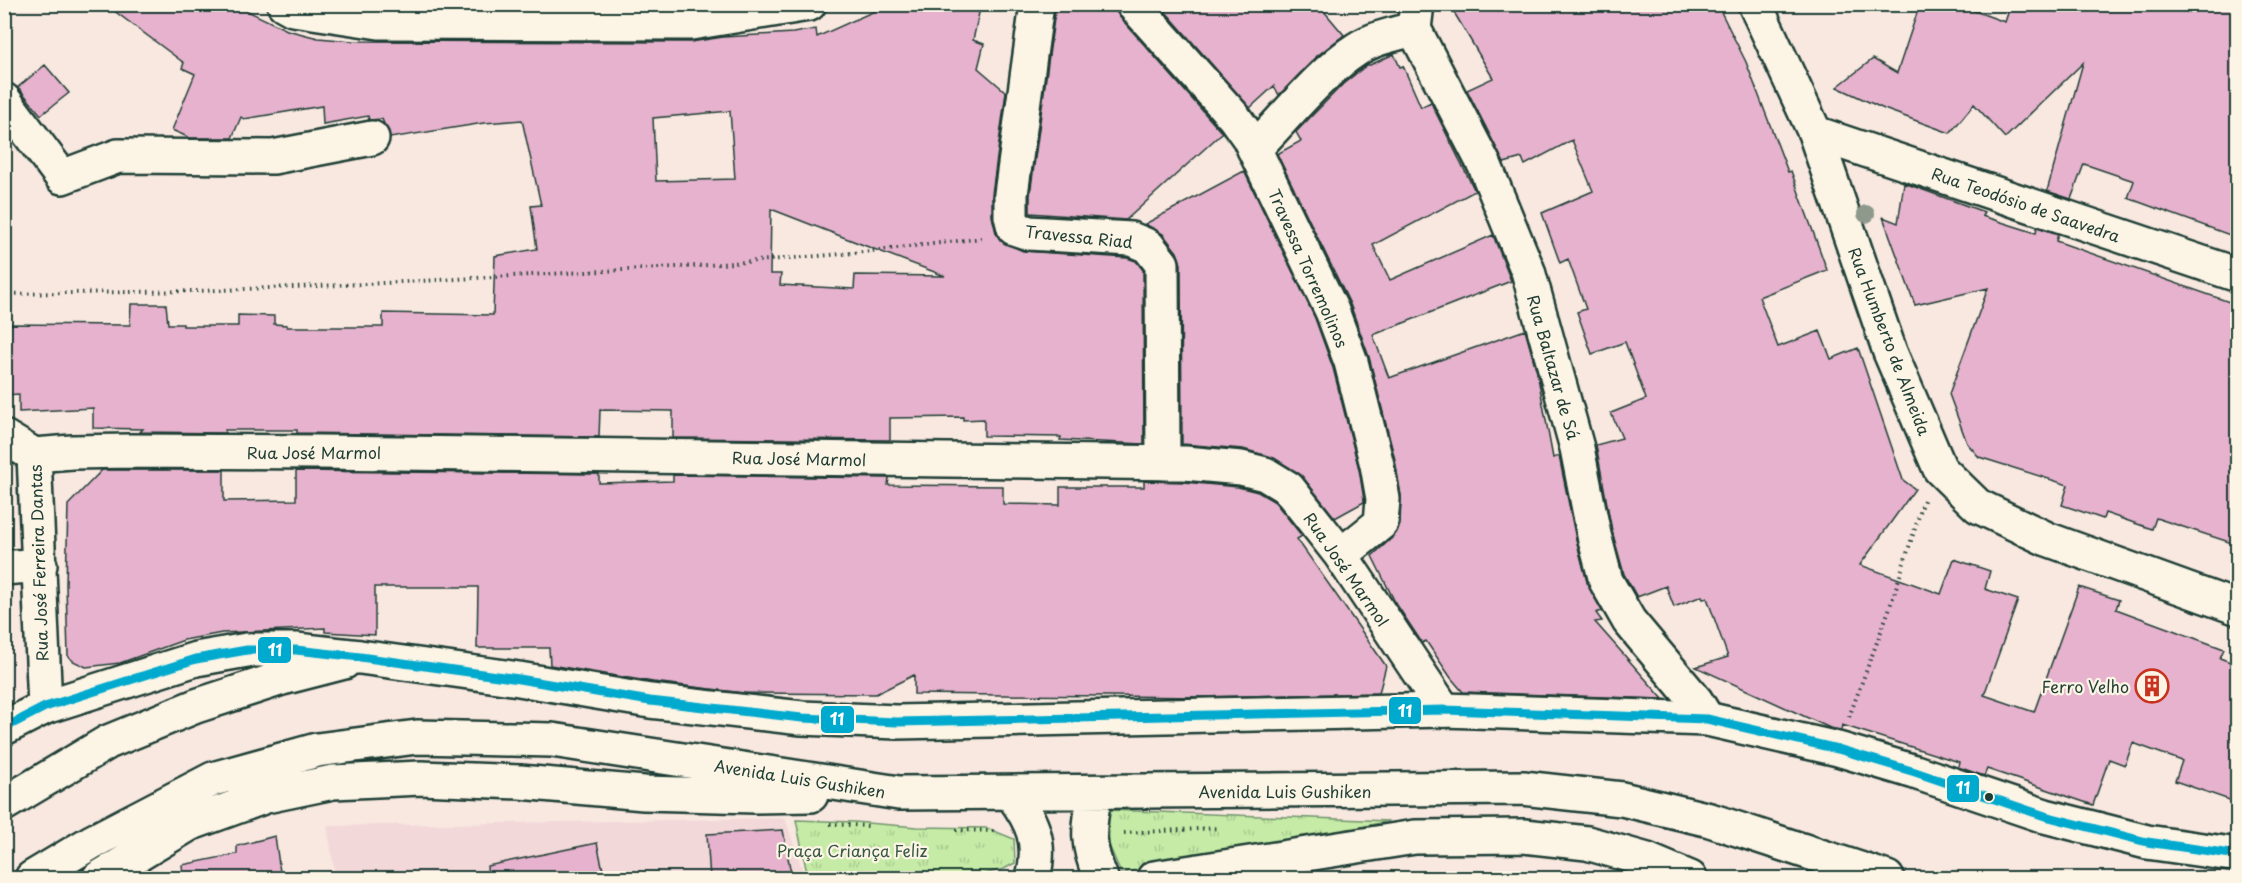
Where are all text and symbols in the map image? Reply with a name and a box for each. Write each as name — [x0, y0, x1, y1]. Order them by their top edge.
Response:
street label: Rua Teodósio de Saavedra — [1929, 160, 2123, 248]
street label: Travessa Torremolinos — [1263, 185, 1355, 351]
street label: Travessa Riad — [1024, 218, 1134, 254]
street label: Rua Humberto de Almeida — [1843, 244, 1937, 439]
street label: Rua Baltazar de Sá — [1522, 292, 1586, 442]
street label: Rua José Marmol — [247, 440, 381, 464]
street label: Rua José Marmol — [732, 445, 866, 471]
street label: Rua José Ferreira Dantas — [23, 464, 53, 662]
street label: Rua José Marmol — [1299, 507, 1395, 631]
line badge: 11 — [257, 636, 292, 664]
text: 11 — [268, 637, 282, 661]
building icon: Ferro Velho — [2134, 668, 2170, 704]
place label: Ferro Velho — [2042, 674, 2129, 698]
line badge: 11 — [1388, 696, 1422, 725]
text: 11 — [1398, 698, 1412, 722]
line badge: 11 — [820, 705, 855, 734]
text: 11 — [830, 706, 844, 730]
street label: Avenida Luis Gushiken — [713, 753, 887, 803]
line badge: 11 — [1946, 774, 1980, 803]
text: 11 — [1956, 775, 1970, 799]
street label: Avenida Luis Gushiken — [1199, 779, 1371, 803]
unlabelled marker — [1983, 791, 1995, 803]
park label: Praça Criança Feliz — [777, 838, 928, 862]

